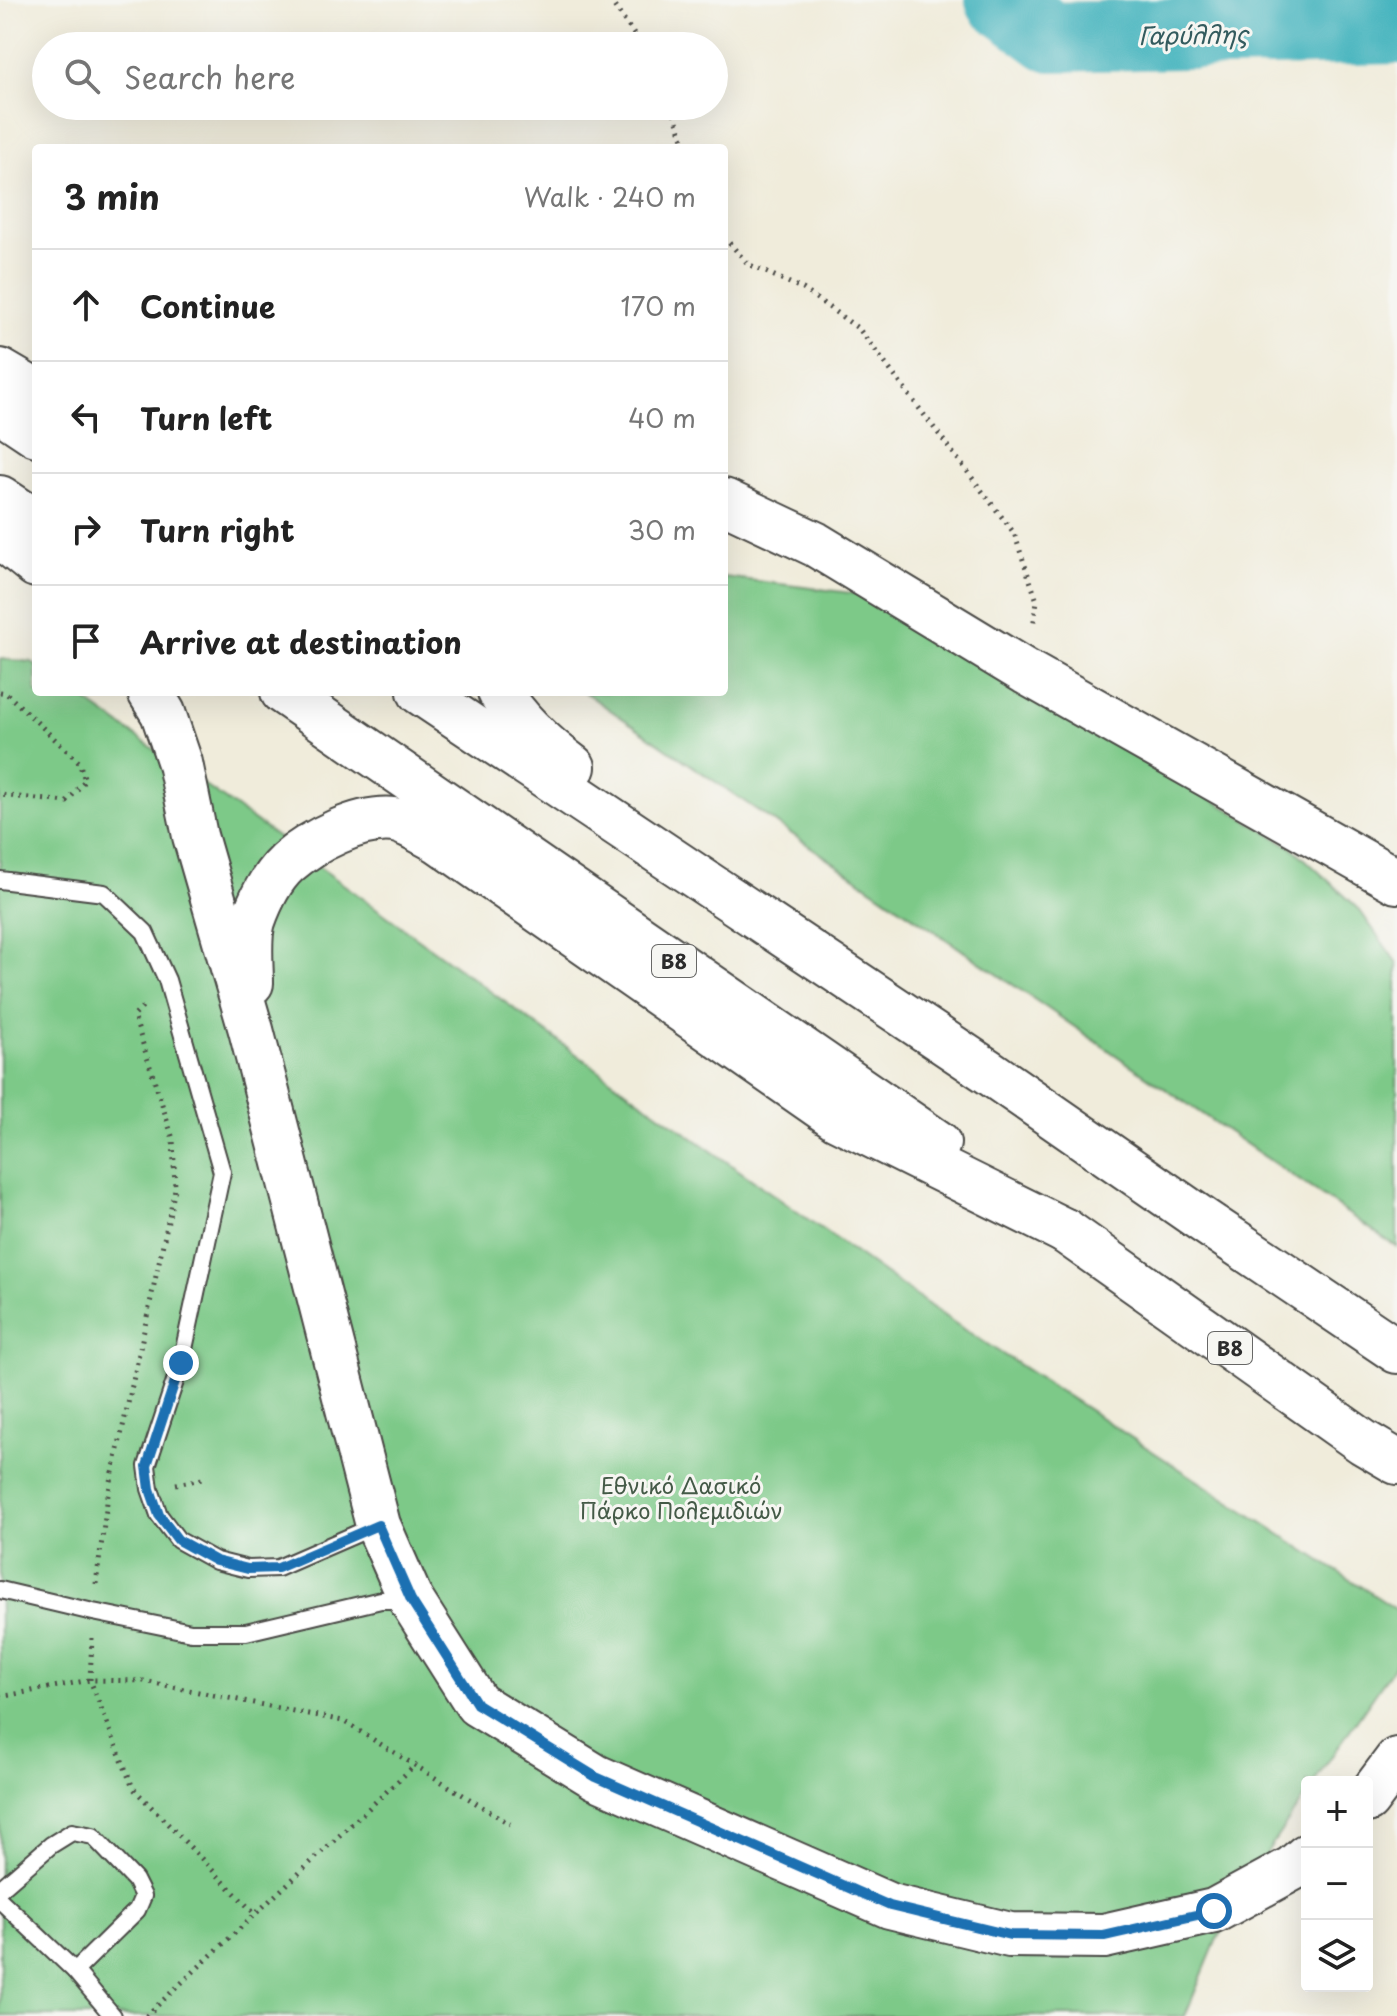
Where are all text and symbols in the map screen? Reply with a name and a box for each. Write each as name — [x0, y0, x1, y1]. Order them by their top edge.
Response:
water label: Γαρύλλης — [1138, 15, 1251, 53]
search box — [32, 32, 728, 120]
icon: search — [60, 54, 104, 98]
text: Search here — [124, 54, 296, 99]
text: 3 min — [64, 170, 160, 222]
text: Walk · 240 m — [524, 177, 696, 216]
icon: ahead — [64, 283, 108, 327]
text: Continue — [140, 283, 275, 328]
text: 170 m — [621, 286, 696, 325]
icon: left — [64, 395, 108, 439]
text: Turn left — [140, 395, 272, 440]
text: 40 m — [628, 398, 696, 437]
icon: right — [64, 507, 108, 551]
text: Turn right — [140, 507, 295, 552]
text: 30 m — [628, 510, 696, 549]
icon: arrive — [64, 619, 108, 663]
text: Arrive at destination — [140, 619, 462, 664]
road number: B8 — [652, 945, 696, 977]
road number: B8 — [1208, 1332, 1252, 1364]
route end — [163, 1345, 199, 1381]
park label: Εθνικό Δασικό Πάρκο Πολεμιδιών — [579, 1468, 783, 1526]
map controls — [1301, 1776, 1373, 1992]
button: + — [1301, 1776, 1373, 1848]
button: − — [1301, 1848, 1373, 1920]
route start — [1196, 1893, 1232, 1929]
button: layers — [1301, 1920, 1373, 1992]

